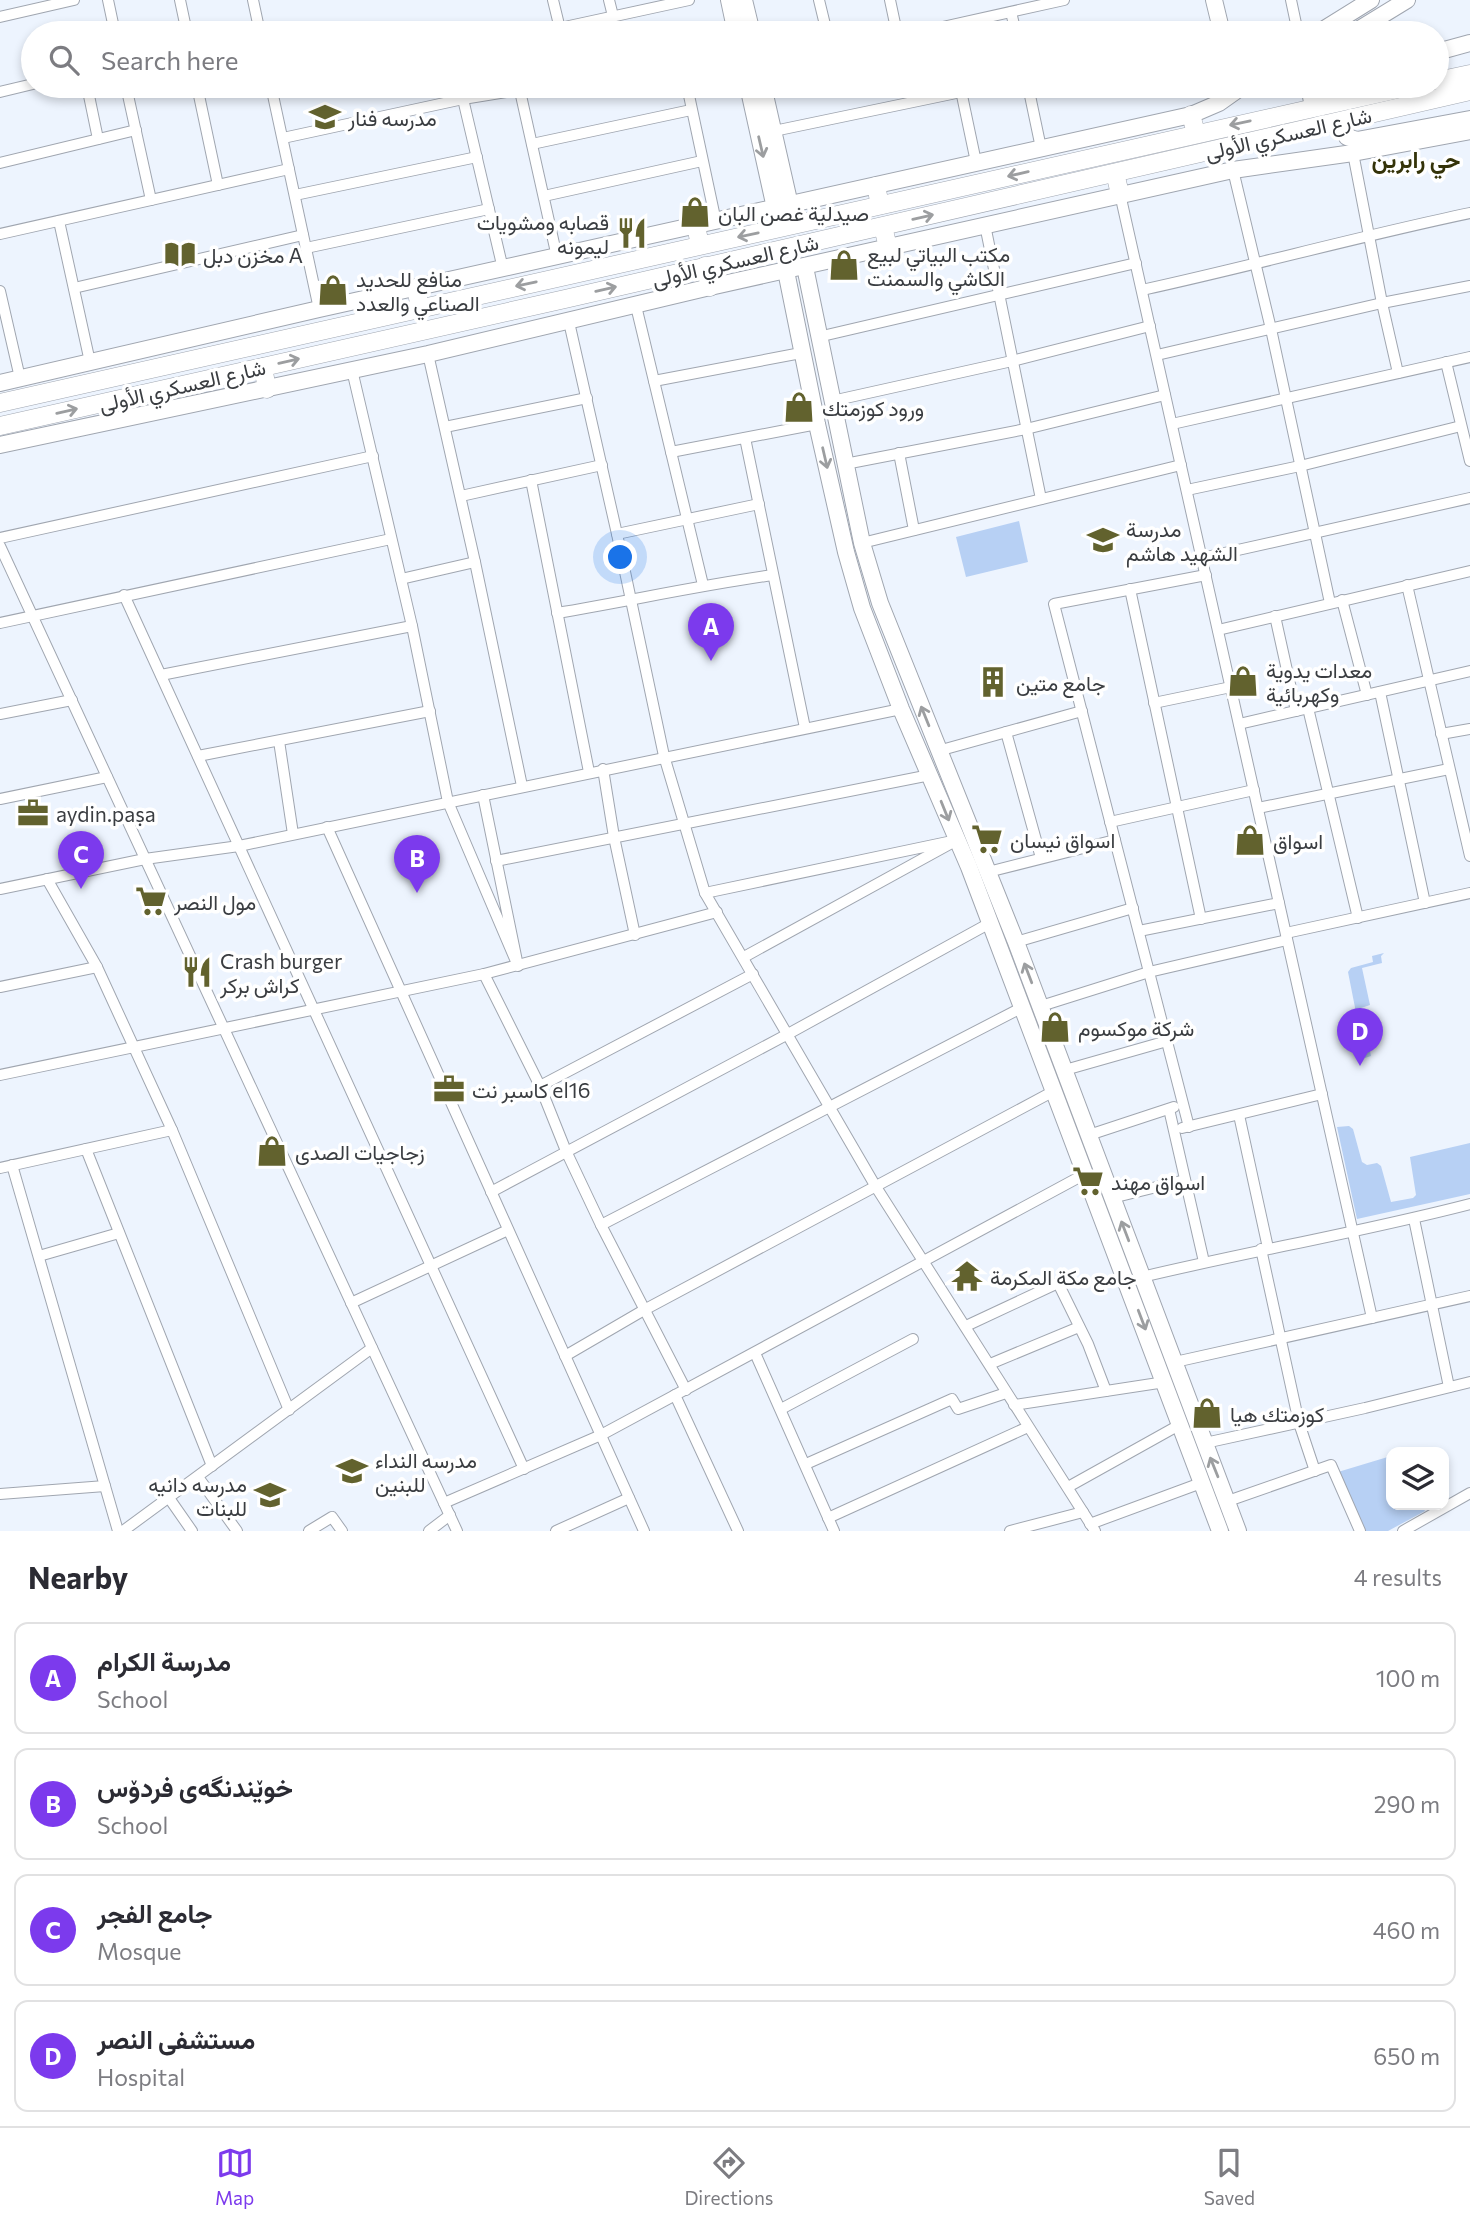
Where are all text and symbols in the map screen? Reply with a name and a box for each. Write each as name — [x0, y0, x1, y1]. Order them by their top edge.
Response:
search box — [21, 21, 1449, 98]
icon: search — [45, 41, 83, 79]
text: Search here — [101, 44, 239, 75]
school or university icon: مدرسه فنار — [308, 100, 342, 134]
street label: شارع العسكري الأولى — [1202, 102, 1375, 170]
place label: مدرسه فنار — [347, 105, 437, 132]
one-way arrow — [1229, 117, 1252, 131]
one-way arrow — [755, 135, 769, 158]
district label: حي رابرين — [1371, 145, 1461, 180]
one-way arrow — [1007, 168, 1030, 182]
shop icon: صيدلية غصن البان — [678, 195, 712, 229]
place label: صيدلية غصن البان — [718, 200, 869, 226]
place label: قصابه ومشويات ليمونه — [477, 209, 609, 260]
one-way arrow — [912, 210, 934, 223]
restaurant icon: قصابه ومشويات ليمونه — [615, 216, 649, 250]
one-way arrow — [737, 228, 760, 242]
street label: شارع العسكري الأولى — [649, 229, 822, 297]
library icon: مخزن دبل A — [163, 237, 197, 271]
place label: مكتب البياتي لبيع الكاشي والسمنت — [867, 241, 1010, 296]
place label: مخزن دبل A — [203, 242, 303, 269]
shop icon: مكتب البياتي لبيع الكاشي والسمنت — [827, 248, 861, 282]
place label: منافع للحديد الصناعي والعدد — [356, 266, 480, 321]
shop icon: منافع للحديد الصناعي والعدد — [316, 273, 350, 307]
one-way arrow — [515, 277, 538, 291]
one-way arrow — [594, 282, 617, 296]
street label: شارع العسكري الأولى — [96, 354, 269, 422]
one-way arrow — [277, 354, 300, 367]
shop icon: ورود كوزمتك — [782, 390, 816, 424]
place label: ورود كوزمتك — [822, 395, 924, 422]
one-way arrow — [55, 404, 78, 417]
one-way arrow — [818, 446, 832, 469]
place label: مدرسة الشهيد هاشم — [1126, 516, 1238, 568]
school or university icon: مدرسة الشهيد هاشم — [1086, 523, 1120, 557]
your location — [603, 540, 637, 574]
pin: A — [688, 603, 734, 661]
place label: معدات يدوية وكهربائية — [1266, 657, 1372, 708]
shop icon: معدات يدوية وكهربائية — [1226, 664, 1260, 698]
building icon: جامع متين — [976, 665, 1010, 699]
place label: جامع متين — [1016, 670, 1106, 698]
one-way arrow — [917, 706, 930, 728]
office icon: aydin.paṣa — [16, 796, 50, 830]
one-way arrow — [940, 800, 953, 821]
place label: aydin.paṣa — [56, 801, 156, 826]
supermarket icon: اسواق نيسان — [970, 822, 1004, 856]
shop icon: اسواق — [1233, 823, 1267, 857]
place label: اسواق نيسان — [1010, 827, 1115, 854]
place label: اسواق — [1273, 828, 1323, 855]
pin: C — [58, 831, 104, 889]
pin: B — [394, 835, 440, 893]
supermarket icon: مول النصر — [134, 884, 168, 918]
place label: مول النصر — [173, 889, 256, 916]
place label: Crash burger كراش بركر — [219, 948, 342, 999]
restaurant icon: Crash burger كراش بركر — [180, 955, 214, 989]
one-way arrow — [1020, 962, 1033, 984]
pin: D — [1337, 1008, 1383, 1066]
shop icon: شركة موكسوم — [1038, 1010, 1072, 1044]
place label: شركة موكسوم — [1078, 1015, 1194, 1043]
office icon: كاسبر نت el16 — [432, 1072, 466, 1106]
place label: كاسبر نت el16 — [472, 1077, 590, 1104]
shop icon: زجاجيات الصدى — [255, 1134, 289, 1168]
place label: زجاجيات الصدى — [295, 1139, 425, 1166]
supermarket icon: اسواق مهند — [1071, 1164, 1105, 1198]
place label: اسواق مهند — [1111, 1169, 1205, 1196]
one-way arrow — [1118, 1221, 1130, 1243]
temple icon: جامع مكة المكرمة — [950, 1259, 984, 1293]
place label: جامع مكة المكرمة — [990, 1264, 1136, 1292]
one-way arrow — [1136, 1309, 1149, 1331]
shop icon: كوزمتك هيا — [1190, 1396, 1224, 1430]
place label: كوزمتك هيا — [1230, 1401, 1324, 1428]
place label: مدرسه النداء للبنين — [375, 1447, 477, 1497]
map controls — [1386, 1447, 1449, 1510]
button: layers — [1386, 1447, 1449, 1510]
school or university icon: مدرسه النداء للبنين — [335, 1454, 369, 1488]
one-way arrow — [1207, 1457, 1220, 1479]
place label: مدرسه دانيه للبنات — [148, 1471, 247, 1521]
school or university icon: مدرسه دانيه للبنات — [253, 1478, 287, 1512]
text: Nearby — [28, 1558, 128, 1595]
text: 4 results — [1354, 1563, 1442, 1591]
text: مدرسة الكرام — [97, 1645, 231, 1676]
text: A — [45, 1664, 61, 1692]
text: 100 m — [1376, 1664, 1440, 1692]
text: School — [97, 1685, 168, 1713]
text: خوێندنگەی فردۆس — [97, 1771, 293, 1802]
text: B — [45, 1790, 61, 1818]
text: 290 m — [1374, 1790, 1440, 1818]
text: School — [97, 1811, 168, 1839]
text: جامع الفجر — [97, 1897, 212, 1928]
text: C — [45, 1916, 61, 1944]
text: 460 m — [1373, 1916, 1440, 1944]
text: Mosque — [97, 1937, 181, 1965]
text: مستشفى النصر — [97, 2023, 255, 2054]
text: D — [45, 2042, 61, 2070]
text: 650 m — [1373, 2042, 1440, 2070]
text: Hospital — [97, 2063, 185, 2091]
tab: Map — [215, 2144, 254, 2209]
tab: Directions — [684, 2144, 774, 2209]
tab: Saved — [1204, 2144, 1255, 2209]

